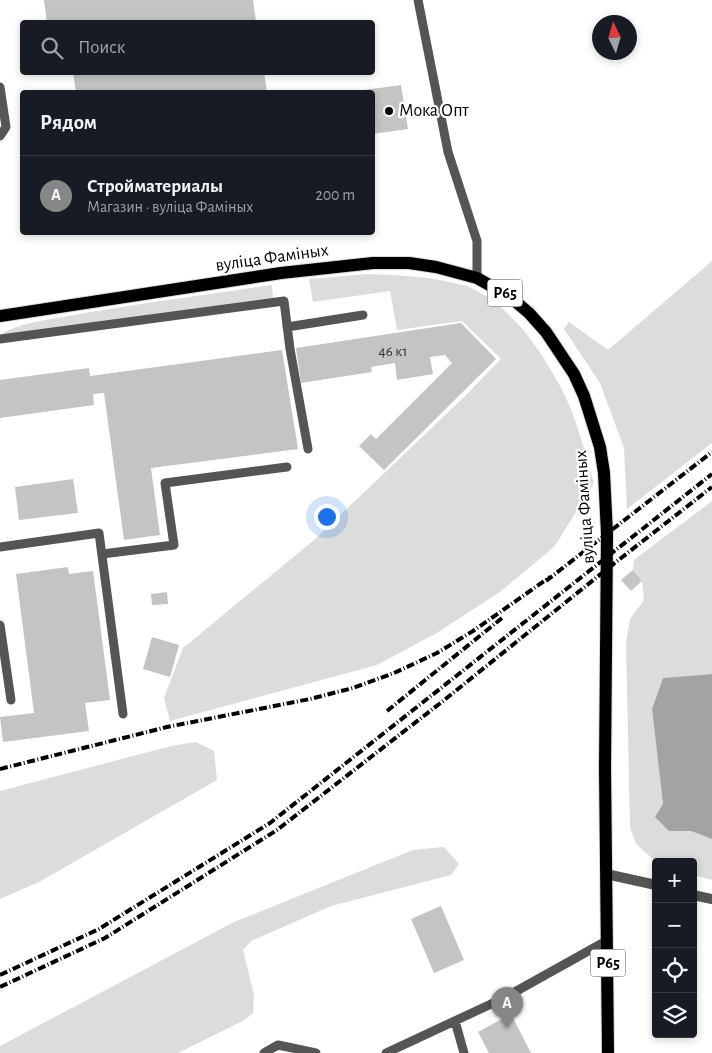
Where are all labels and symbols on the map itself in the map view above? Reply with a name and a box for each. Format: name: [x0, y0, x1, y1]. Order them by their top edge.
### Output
north arrow: [592, 15, 637, 60]
place label: Мока Опт: [399, 102, 469, 120]
marker: Мока Опт: [383, 105, 395, 117]
street label: вуліца Фаміных: [214, 241, 330, 275]
road number: Р65: [488, 280, 522, 306]
house number: 46 к1: [379, 344, 407, 359]
street label: вуліца Фаміных: [572, 449, 598, 565]
your location: [314, 504, 340, 530]
road number: Р65: [590, 950, 626, 976]
pin: A: [491, 987, 523, 1028]

